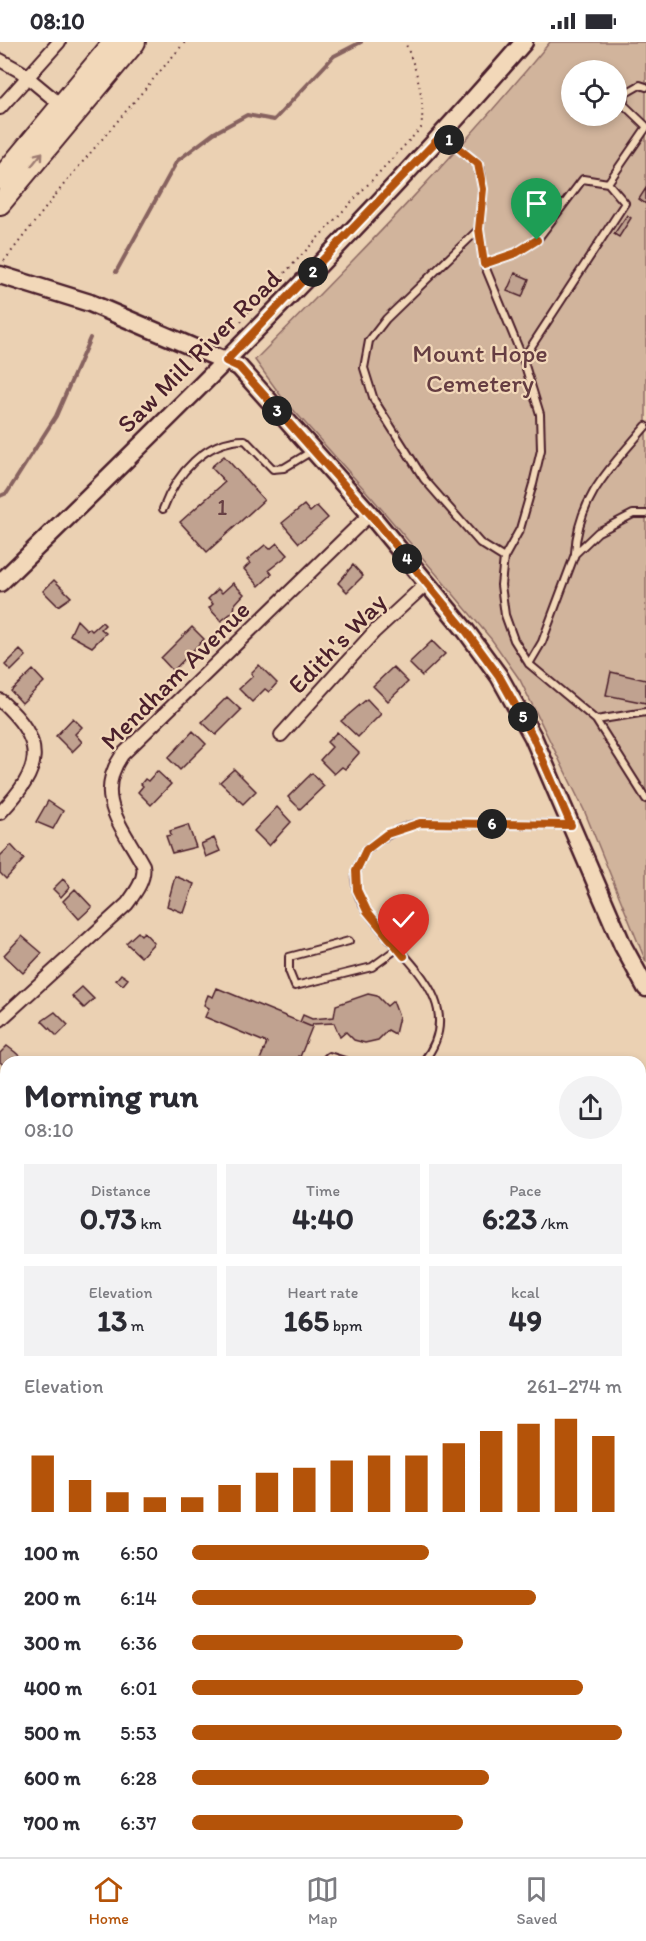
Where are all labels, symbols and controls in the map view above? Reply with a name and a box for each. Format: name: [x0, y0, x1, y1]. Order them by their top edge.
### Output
text: 08:10: [30, 8, 85, 35]
map controls: [561, 60, 627, 126]
button: locate: [561, 60, 627, 126]
pin: 1: [434, 125, 464, 155]
text: 1: [445, 130, 453, 149]
one-way arrow: [30, 152, 44, 167]
pin: [511, 178, 562, 240]
icon: arrive: [520, 187, 553, 220]
pin: 2: [298, 257, 328, 287]
street label: Saw Mill River Road: [110, 262, 288, 440]
text: 2: [309, 262, 317, 281]
park label: Mount Hope Cemetery: [412, 337, 548, 399]
pin: 3: [262, 396, 292, 426]
text: 3: [273, 401, 281, 420]
house number: 1: [217, 494, 227, 521]
pin: 4: [392, 544, 422, 574]
text: 4: [402, 549, 412, 568]
street label: Edith's Way: [281, 586, 393, 700]
street label: Mendham Avenue: [94, 594, 256, 756]
pin: 5: [508, 702, 538, 732]
text: 5: [519, 707, 527, 726]
pin: 6: [477, 809, 507, 839]
text: 6: [488, 814, 496, 833]
pin: [378, 894, 429, 956]
icon: check: [387, 903, 420, 936]
text: Morning run: [24, 1076, 199, 1115]
button: share: [559, 1076, 622, 1139]
text: 08:10: [24, 1118, 74, 1142]
text: Distance: [91, 1181, 151, 1200]
text: Time: [306, 1181, 340, 1200]
text: Pace: [509, 1181, 541, 1200]
text: 0.73: [80, 1200, 137, 1237]
text: 4:40: [292, 1200, 354, 1237]
text: 6:23: [482, 1200, 537, 1237]
text: km: [137, 1214, 162, 1233]
text: /km: [537, 1214, 569, 1233]
text: Elevation: [89, 1283, 152, 1302]
text: Heart rate: [288, 1283, 358, 1302]
text: kcal: [511, 1283, 540, 1302]
text: 13: [97, 1302, 127, 1339]
text: 165: [284, 1302, 329, 1339]
text: 49: [508, 1302, 542, 1339]
text: m: [127, 1316, 144, 1335]
text: bpm: [329, 1316, 362, 1335]
text: Elevation: [24, 1374, 103, 1398]
text: 261–274 m: [527, 1374, 622, 1398]
text: 100 m: [24, 1541, 79, 1565]
text: 6:50: [120, 1541, 158, 1565]
text: 200 m: [24, 1586, 80, 1610]
text: 6:14: [120, 1586, 157, 1610]
text: 300 m: [24, 1631, 81, 1655]
text: 6:36: [120, 1631, 157, 1655]
text: 400 m: [24, 1676, 82, 1700]
text: 6:01: [120, 1676, 157, 1700]
text: 500 m: [24, 1721, 80, 1745]
text: 5:53: [120, 1721, 157, 1745]
text: 600 m: [24, 1766, 81, 1790]
text: 6:28: [120, 1766, 157, 1790]
text: 700 m: [24, 1811, 80, 1835]
text: 6:37: [120, 1811, 156, 1835]
tab: Home: [89, 1873, 129, 1928]
tab: Map: [306, 1873, 339, 1928]
tab: Saved: [517, 1873, 557, 1928]

